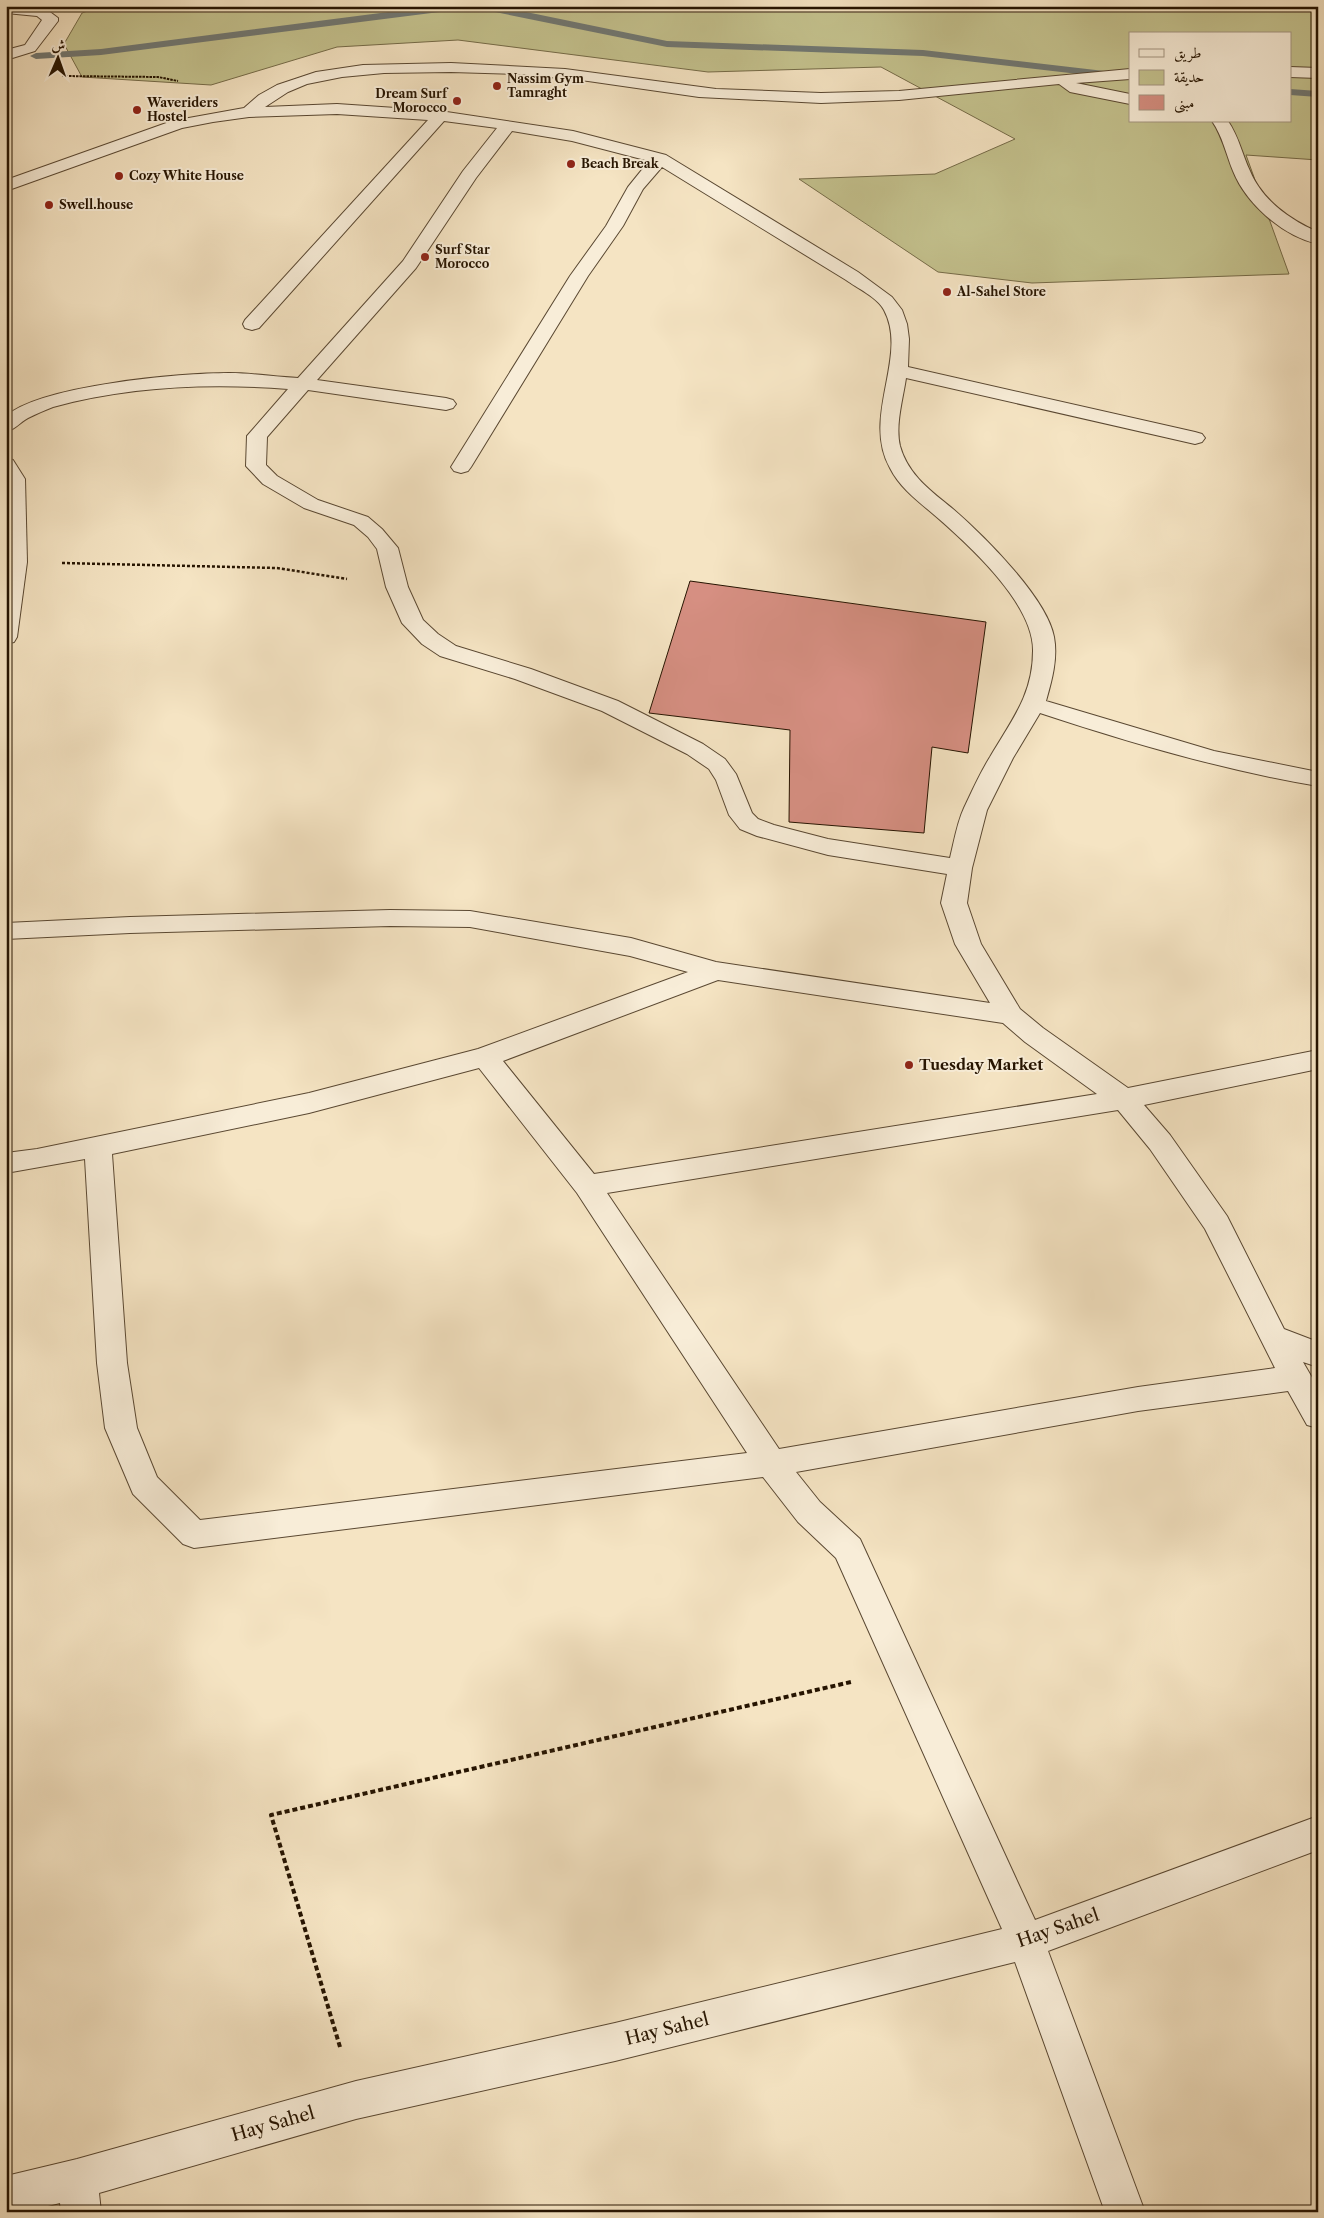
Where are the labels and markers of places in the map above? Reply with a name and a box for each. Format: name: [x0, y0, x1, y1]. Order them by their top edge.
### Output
place label: Nassim Gym Tamraght: [507, 71, 584, 100]
marker: Nassim Gym Tamraght: [491, 80, 503, 92]
place label: Dream Surf Morocco: [375, 86, 449, 115]
place label: Waveriders Hostel: [146, 95, 218, 124]
marker: Dream Surf Morocco: [451, 95, 463, 107]
marker: Waveriders Hostel: [131, 104, 143, 116]
place label: Beach Break: [581, 156, 660, 171]
marker: Beach Break: [565, 158, 577, 170]
place label: Cozy White House: [129, 168, 244, 183]
marker: Cozy White House: [113, 170, 125, 182]
place label: Swell.house: [59, 197, 133, 212]
marker: Swell.house: [43, 199, 55, 211]
place label: Surf Star Morocco: [435, 242, 490, 271]
marker: Surf Star Morocco: [419, 251, 431, 263]
place label: Al-Sahel Store: [956, 284, 1046, 299]
marker: Al-Sahel Store: [941, 286, 953, 298]
place label: Tuesday Market: [919, 1055, 1043, 1074]
marker: Tuesday Market: [903, 1059, 915, 1071]

